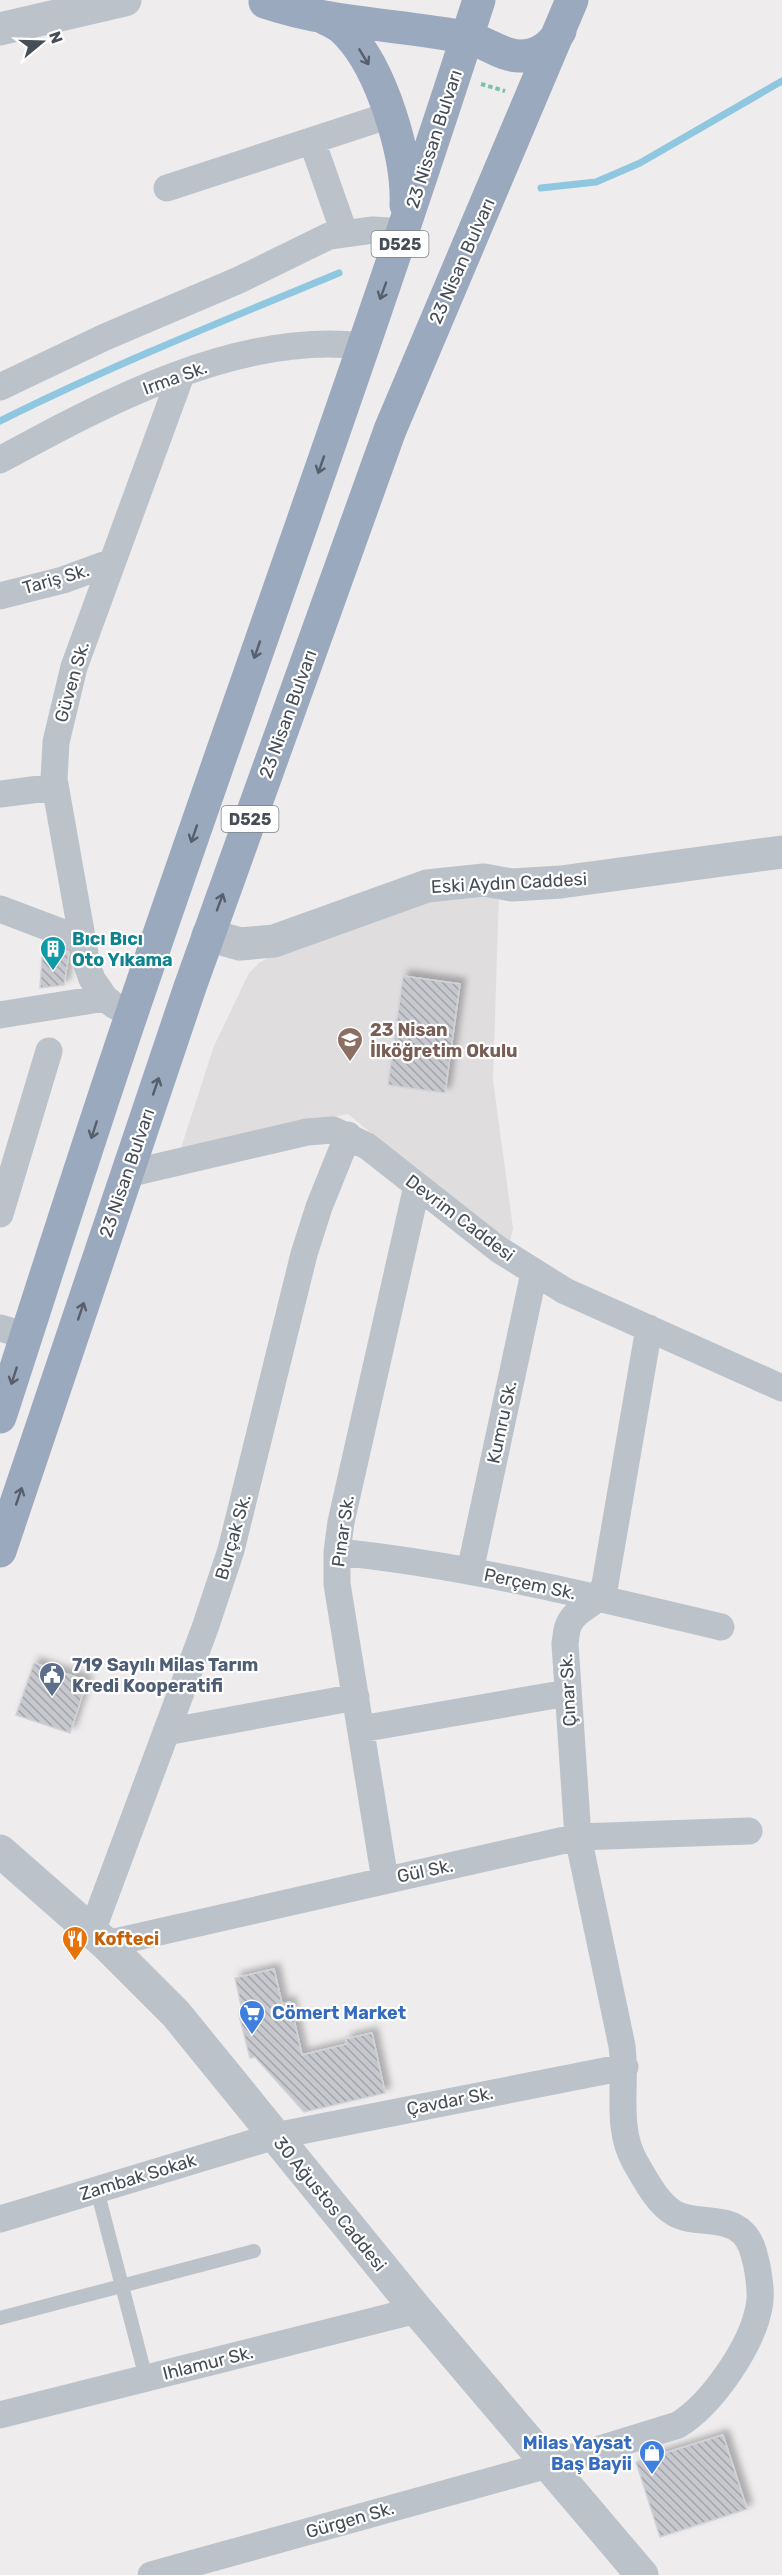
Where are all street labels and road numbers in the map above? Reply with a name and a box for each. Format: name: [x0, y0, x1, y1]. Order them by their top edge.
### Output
street label: 23 Nissan Bulvarı: [401, 67, 467, 211]
street label: 23 Nisan Bulvarı: [424, 195, 500, 327]
road number: D525: [372, 231, 428, 257]
street label: Irma Sk.: [140, 356, 210, 400]
street label: Tariş Sk.: [20, 559, 92, 599]
street label: Güven Sk.: [50, 639, 94, 725]
street label: 23 Nisan Bulvarı: [255, 647, 321, 781]
road number: D525: [222, 806, 278, 832]
street label: Eski Aydın Caddesi: [430, 868, 588, 898]
street label: 23 Nisan Bulvarı: [95, 1106, 159, 1240]
street label: Devrim Caddesi: [401, 1170, 519, 1266]
street label: Kumru Sk.: [482, 1378, 522, 1466]
street label: Burçak Sk.: [210, 1492, 256, 1582]
street label: Pınar Sk.: [327, 1494, 359, 1568]
street label: Perçem Sk.: [482, 1564, 578, 1604]
street label: Çınar Sk.: [555, 1653, 581, 1727]
street label: Gül Sk.: [395, 1854, 455, 1888]
street label: Çavdar Sk.: [405, 2082, 495, 2120]
street label: 30 Ağustos Caddesi: [269, 2132, 391, 2276]
street label: Zambak Sokak: [77, 2149, 200, 2205]
street label: Ihlamur Sk.: [160, 2341, 256, 2385]
street label: Gürgen Sk.: [303, 2497, 397, 2543]

